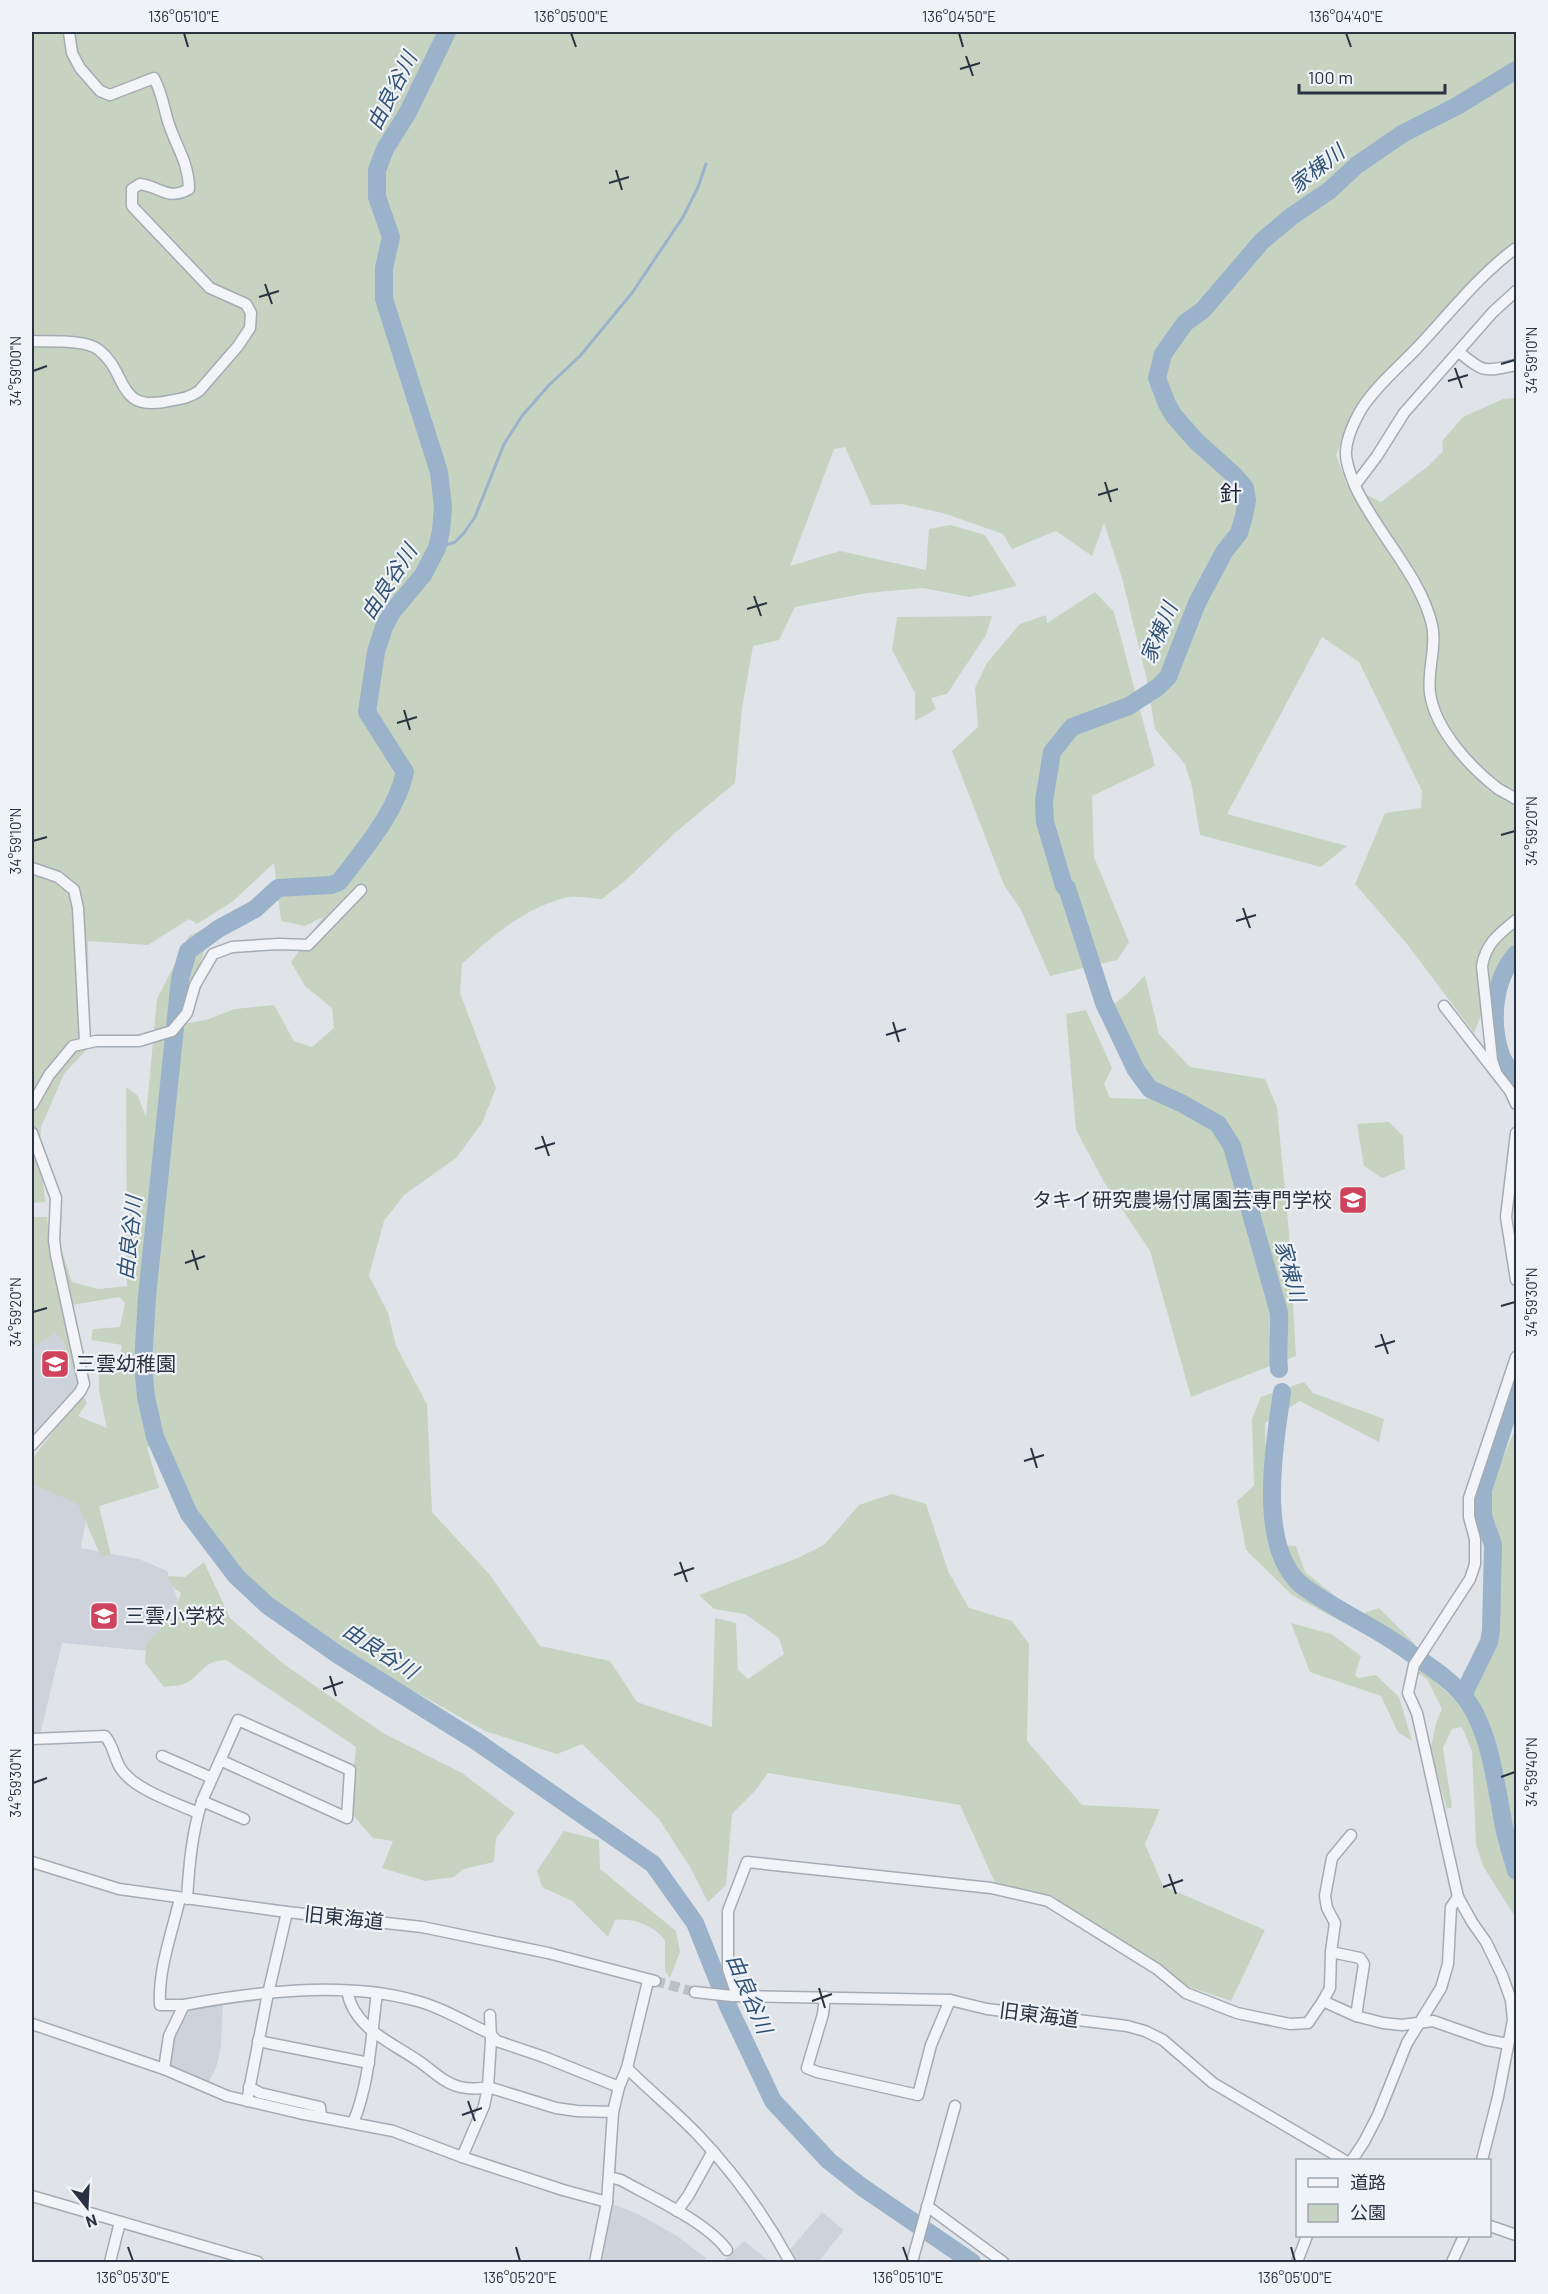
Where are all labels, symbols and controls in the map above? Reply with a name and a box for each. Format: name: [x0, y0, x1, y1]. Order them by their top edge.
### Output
text: 136°05'10"E: [148, 7, 220, 25]
text: 136°05'00"E: [534, 7, 608, 25]
text: 136°04'50"E: [922, 7, 996, 25]
text: 136°04'40"E: [1309, 7, 1383, 25]
water label: 由良谷川: [360, 45, 422, 133]
scale bar: [1299, 57, 1444, 95]
text: 100 m: [1308, 66, 1353, 88]
water label: 家棟川: [1284, 137, 1350, 197]
text: 34°59'10"N: [1522, 326, 1540, 394]
text: 34°59'00"N: [6, 336, 24, 406]
district label: 針: [1220, 479, 1242, 505]
water label: 由良谷川: [354, 537, 422, 623]
water label: 家棟川: [1134, 597, 1182, 666]
text: 34°59'20"N: [1522, 796, 1540, 866]
text: 34°59'10"N: [6, 807, 24, 875]
school or university icon: タキイ研究農場付属園芸専門学校: [1337, 1184, 1369, 1216]
place label: タキイ研究農場付属園芸専門学校: [1032, 1187, 1332, 1211]
water label: 由良谷川: [112, 1193, 146, 1281]
water label: 家棟川: [1271, 1237, 1312, 1306]
text: 34°59'30"N: [1522, 1267, 1540, 1337]
text: 34°59'20"N: [6, 1277, 24, 1347]
school or university icon: 三雲幼稚園: [39, 1348, 71, 1380]
place label: 三雲幼稚園: [76, 1351, 176, 1375]
school or university icon: 三雲小学校: [88, 1600, 120, 1632]
place label: 三雲小学校: [125, 1603, 225, 1627]
water label: 由良谷川: [339, 1616, 425, 1684]
text: 34°59'40"N: [1522, 1737, 1540, 1807]
text: 34°59'30"N: [6, 1748, 24, 1818]
street label: 旧東海道: [303, 1901, 385, 1933]
water label: 由良谷川: [722, 1950, 779, 2039]
street label: 旧東海道: [998, 1997, 1080, 2031]
legend: [1296, 2159, 1491, 2237]
text: 道路: [1350, 2171, 1386, 2193]
north arrow: [57, 2177, 117, 2237]
text: 公園: [1350, 2201, 1386, 2223]
text: N: [84, 2211, 100, 2232]
text: 136°05'30"E: [96, 2268, 170, 2286]
text: 136°05'20"E: [483, 2268, 557, 2286]
text: 136°05'10"E: [872, 2268, 944, 2286]
text: 136°05'00"E: [1258, 2268, 1332, 2286]

